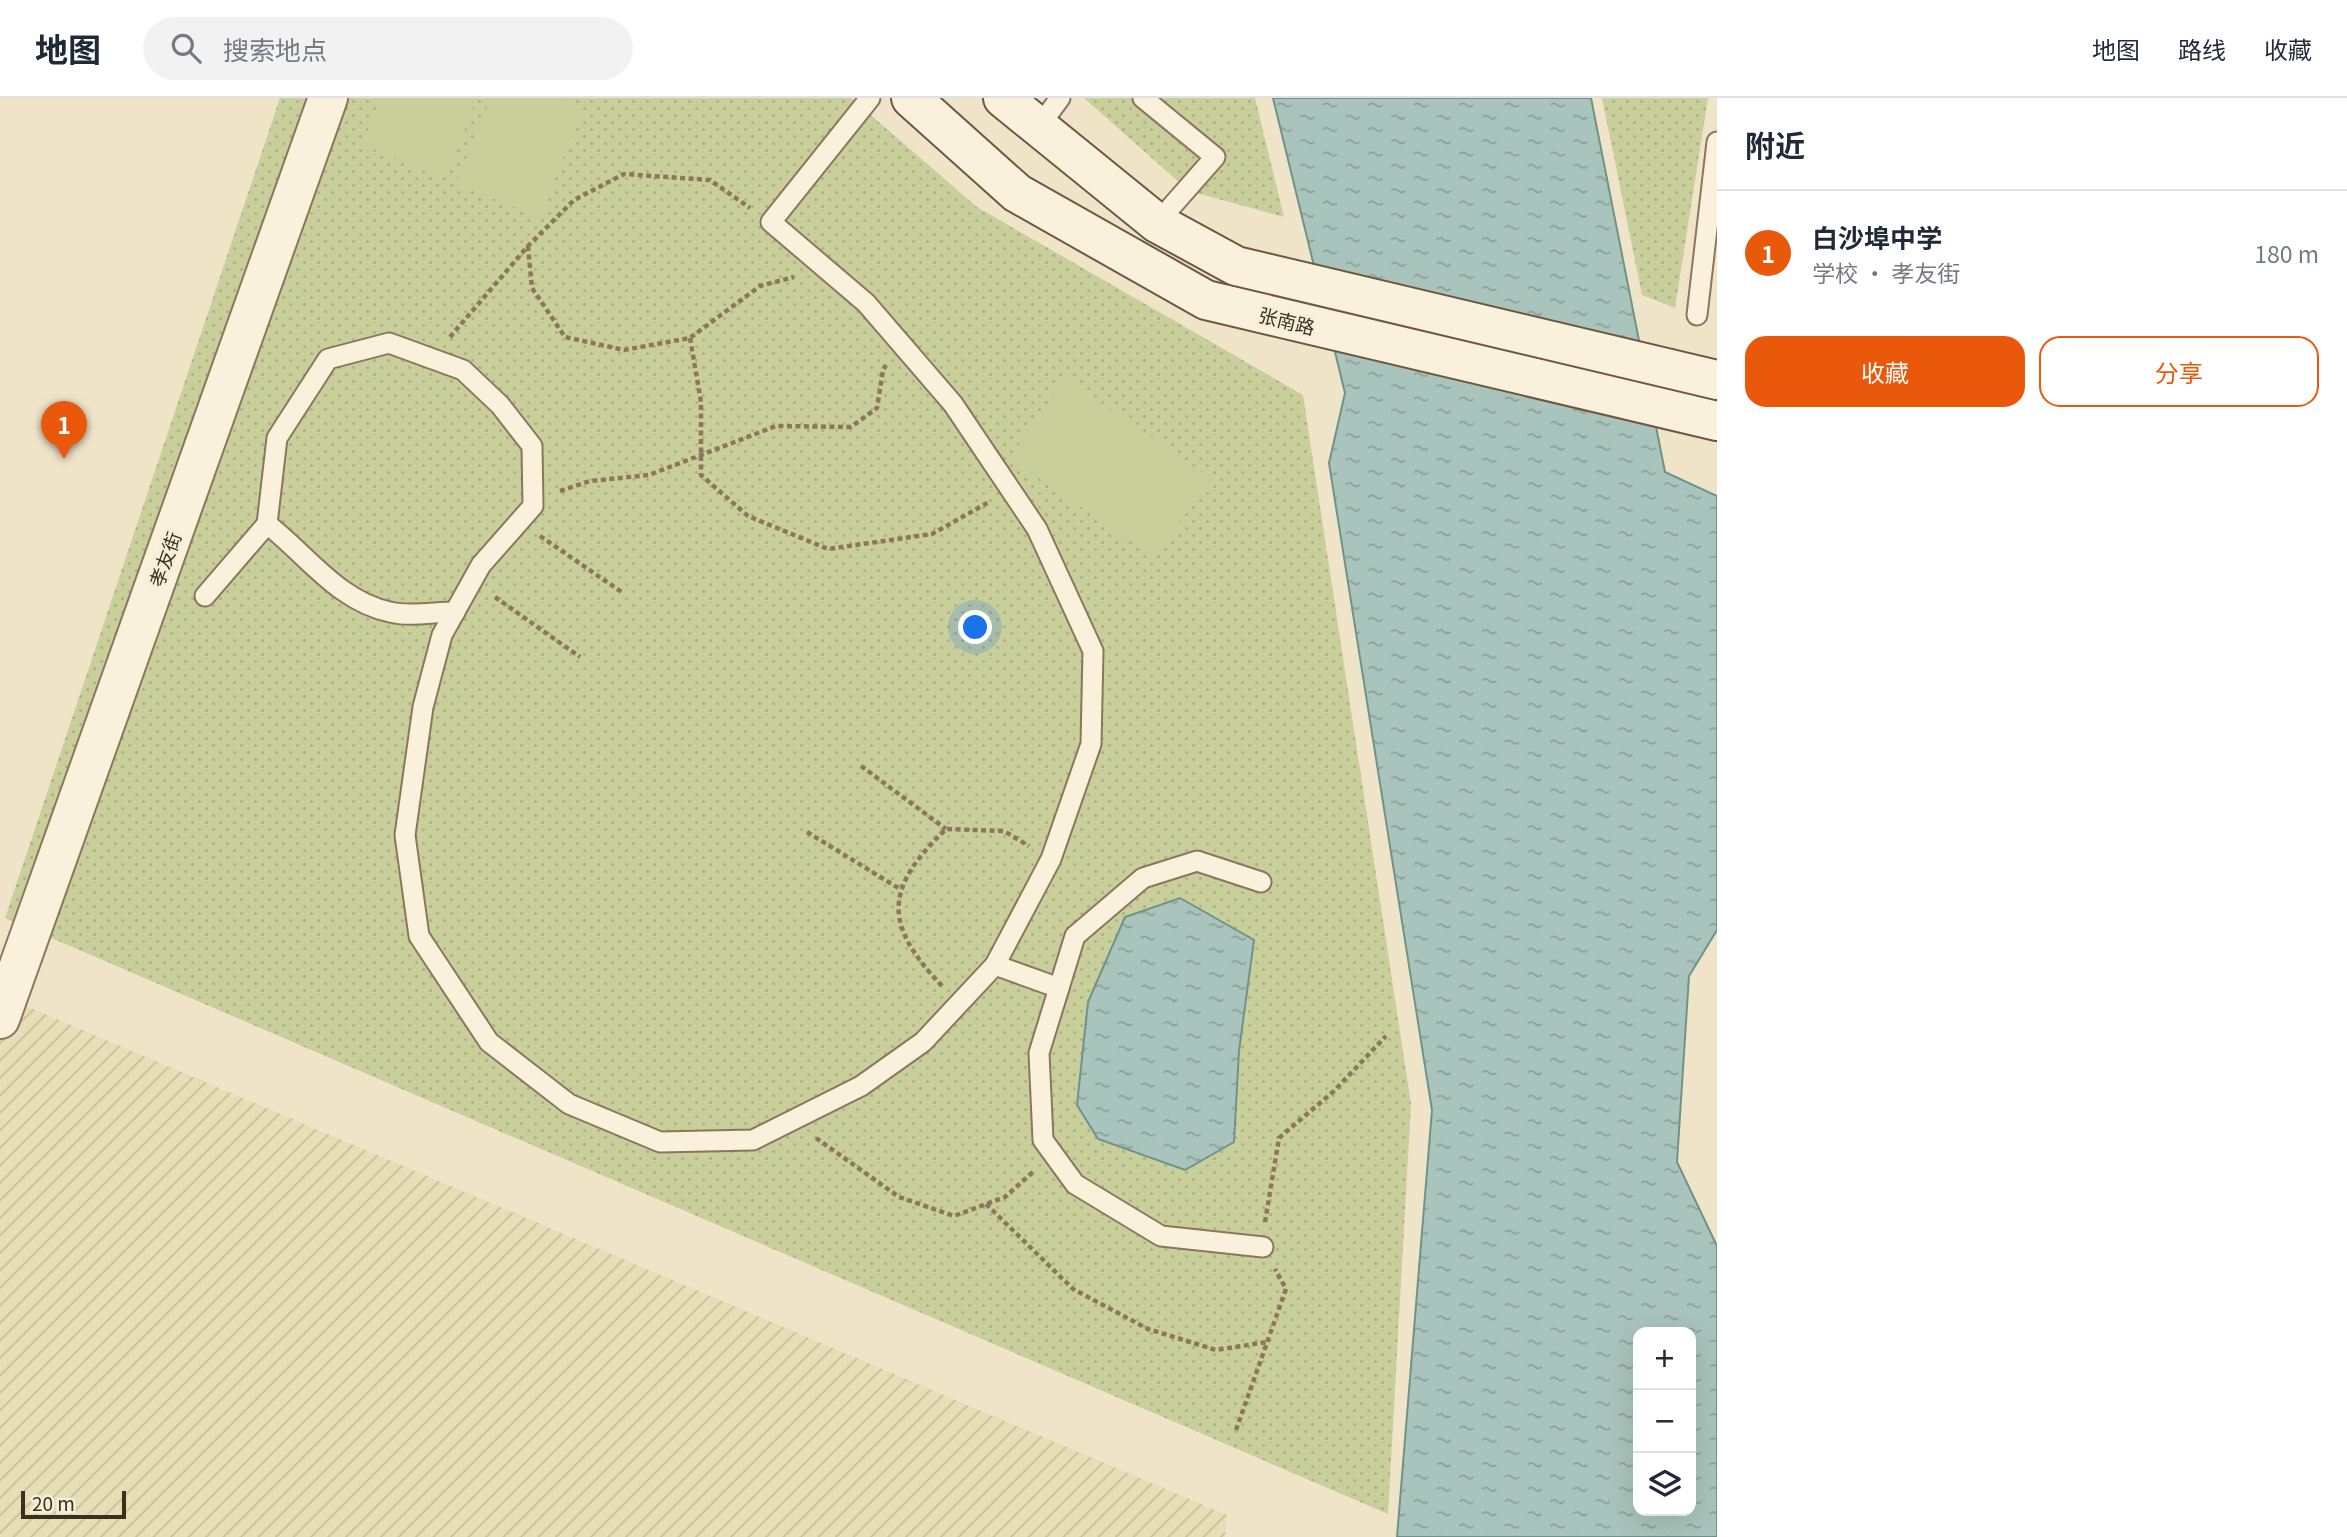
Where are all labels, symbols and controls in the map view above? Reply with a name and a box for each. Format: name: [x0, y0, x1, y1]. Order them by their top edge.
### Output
search box: [143, 17, 633, 80]
text: 地图: [35, 24, 101, 72]
icon: search: [167, 29, 205, 67]
text: 搜索地点: [223, 30, 327, 67]
text: 地图: [2092, 31, 2140, 66]
text: 路线: [2178, 31, 2226, 66]
text: 收藏: [2264, 31, 2312, 66]
text: 附近: [1745, 122, 1805, 166]
text: 白沙埠中学: [1812, 218, 1942, 255]
text: 1: [1761, 236, 1775, 270]
text: 180 m: [2254, 236, 2319, 270]
text: 学校 · 孝友街: [1812, 255, 1960, 289]
street label: 张南路: [1256, 300, 1318, 340]
button: 收藏: [1745, 336, 2025, 407]
button: 分享: [2039, 336, 2319, 407]
pin: 1: [41, 401, 87, 459]
street label: 孝友街: [142, 528, 186, 590]
your location: [958, 610, 992, 644]
map controls: [1633, 1327, 1696, 1516]
button: +: [1633, 1327, 1696, 1390]
button: −: [1633, 1390, 1696, 1453]
button: layers: [1633, 1453, 1696, 1516]
scale bar: [21, 1488, 126, 1520]
text: 20 m: [32, 1489, 75, 1516]

